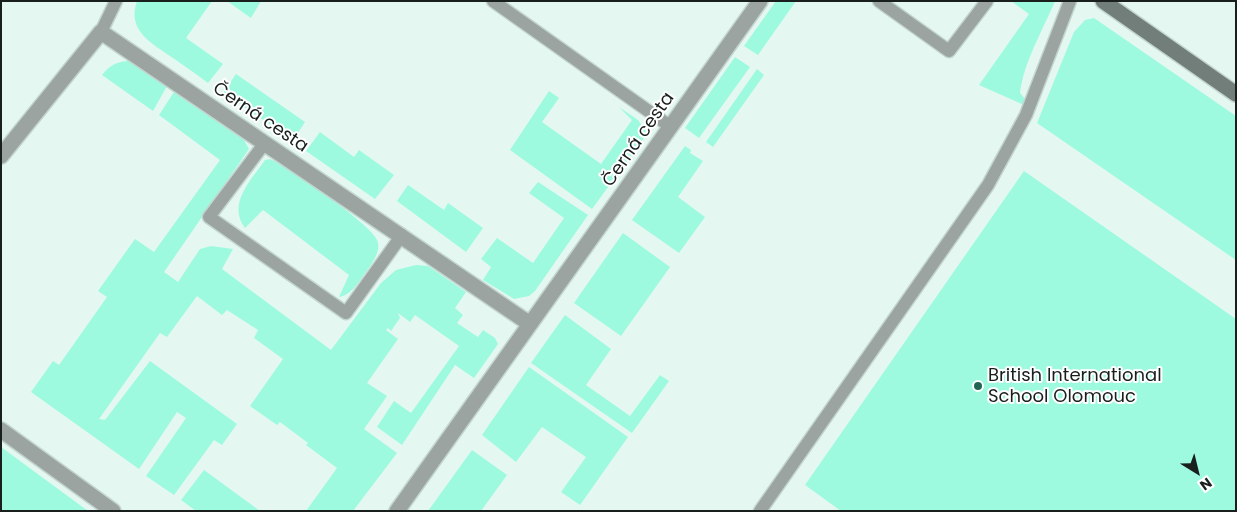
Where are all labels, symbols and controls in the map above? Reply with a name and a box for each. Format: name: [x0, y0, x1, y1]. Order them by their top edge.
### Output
street label: Černá cesta: [208, 78, 312, 158]
street label: Černá cesta: [598, 89, 680, 191]
place label: British International School Olomouc: [988, 365, 1162, 408]
marker: British International School Olomouc: [972, 380, 984, 392]
north arrow: [1172, 447, 1222, 497]
text: N: [1196, 473, 1216, 495]

